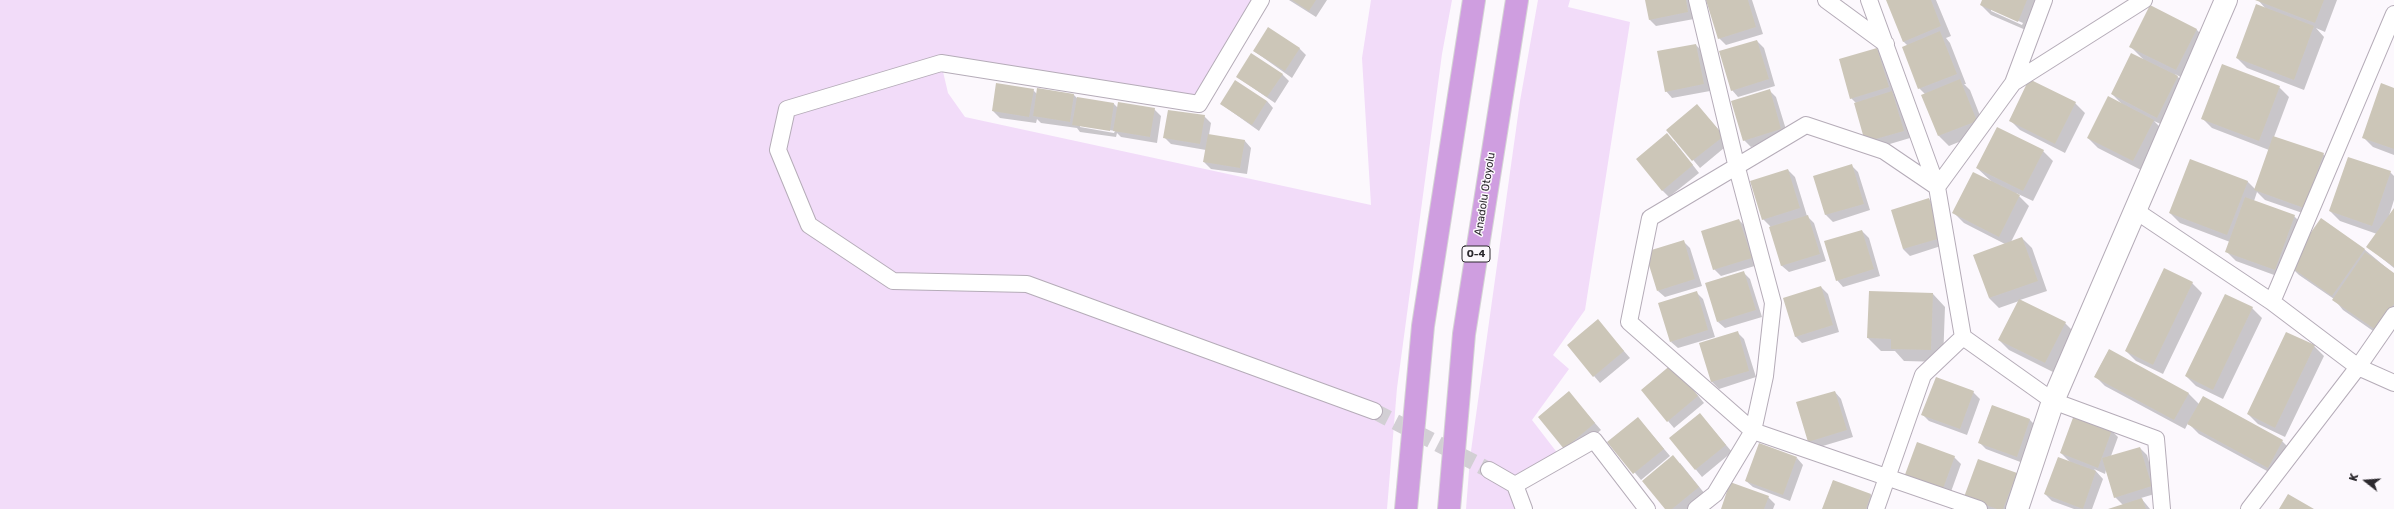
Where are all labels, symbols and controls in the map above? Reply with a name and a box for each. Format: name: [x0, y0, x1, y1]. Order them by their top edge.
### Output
street label: Anadolu Otoyolu: [1472, 151, 1498, 237]
road number: O-4: [1462, 246, 1490, 262]
north arrow: [2346, 461, 2386, 501]
text: K: [2347, 472, 2361, 483]

